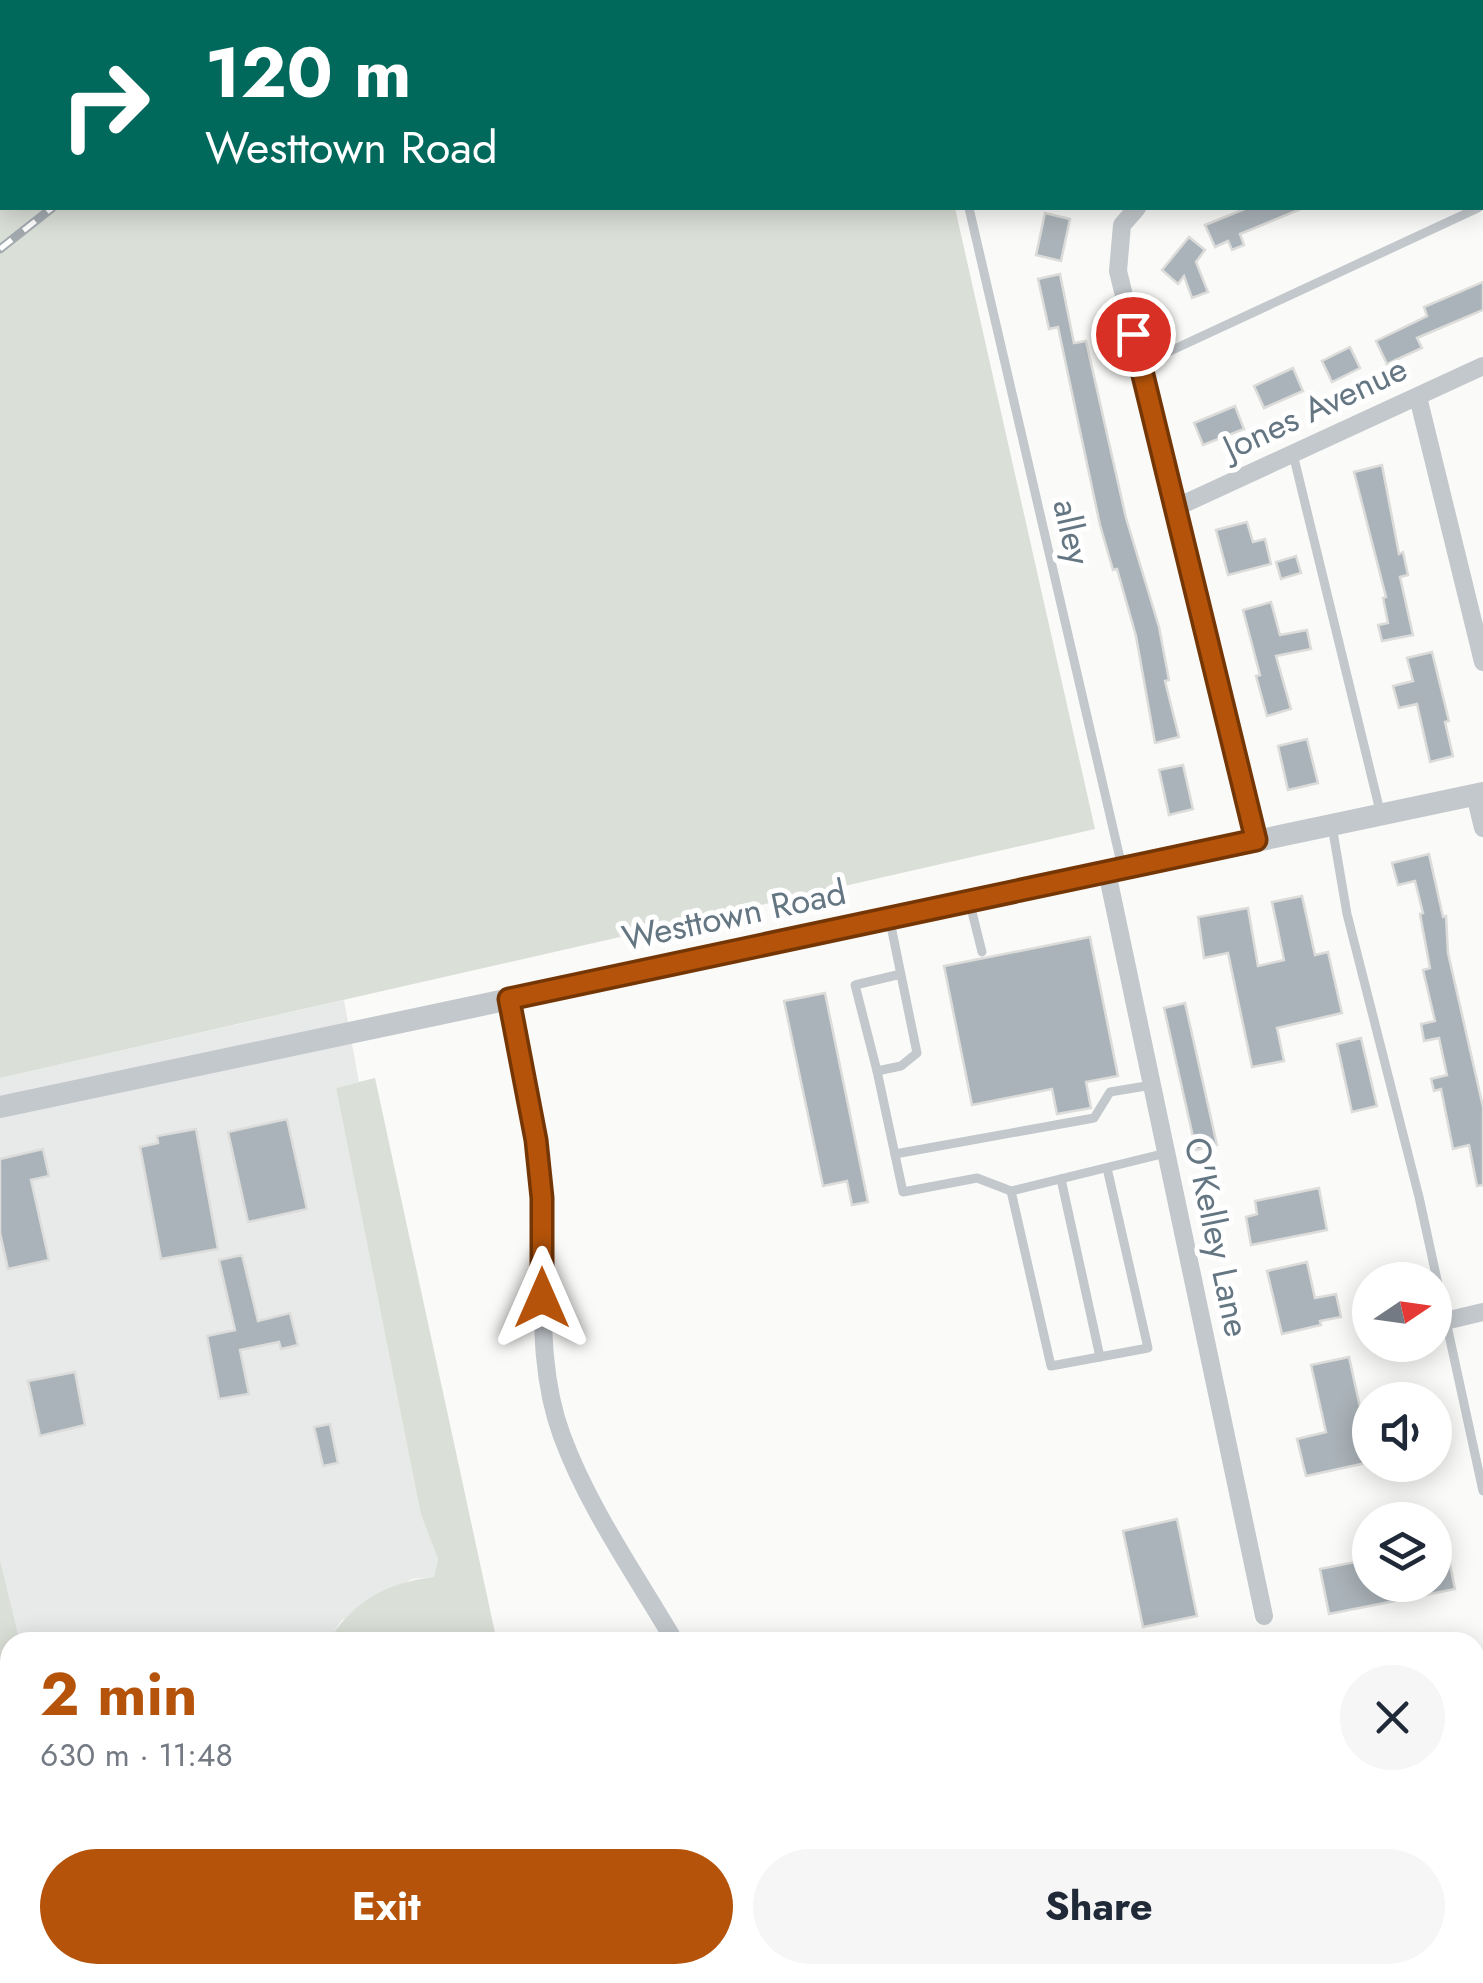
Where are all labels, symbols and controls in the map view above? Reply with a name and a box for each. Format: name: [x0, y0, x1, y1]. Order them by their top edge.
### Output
text: 120 m: [205, 22, 411, 123]
icon: right: [40, 40, 170, 170]
text: Westtown Road: [205, 115, 498, 180]
pin: [1091, 292, 1176, 377]
icon: arrive: [1106, 307, 1161, 362]
street label: Jones Avenue: [1211, 344, 1415, 474]
street label: alley: [1040, 494, 1104, 570]
street label: Westtown Road: [618, 867, 850, 963]
street label: O'Kelley Lane: [1171, 1133, 1263, 1341]
position arrow: [490, 1246, 594, 1350]
north arrow: [1352, 1262, 1452, 1362]
map controls: [1352, 1262, 1452, 1602]
button: sound: [1352, 1382, 1452, 1482]
button: layers: [1352, 1502, 1452, 1602]
text: 2 min: [40, 1651, 198, 1738]
button: close: [1340, 1665, 1445, 1770]
text: 630 m · 11:48: [40, 1732, 233, 1778]
button: Exit: [40, 1849, 733, 1964]
button: Share: [753, 1849, 1445, 1964]

